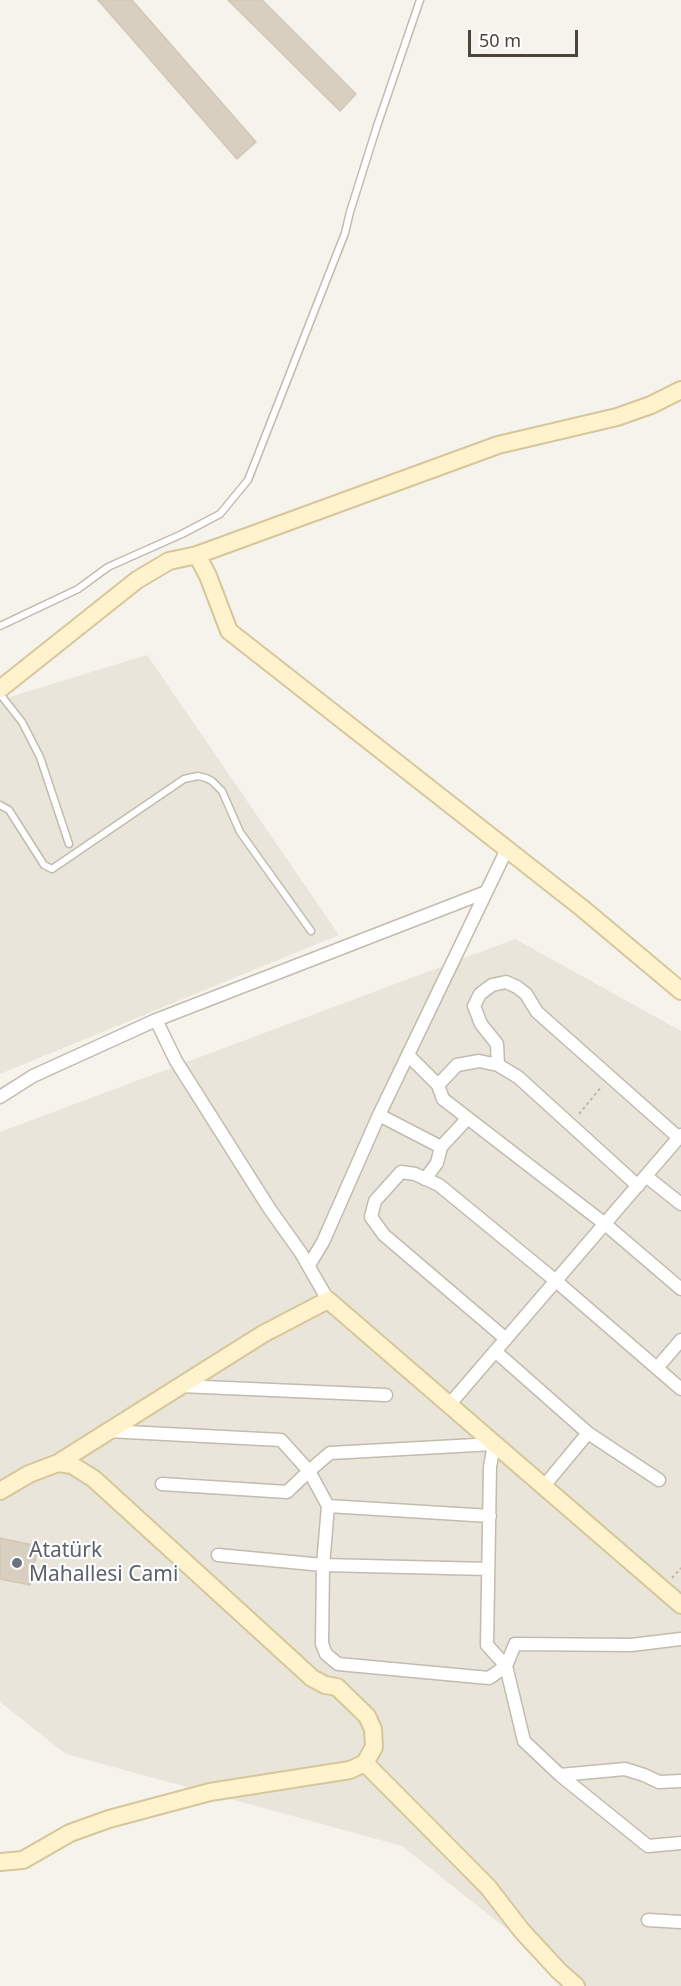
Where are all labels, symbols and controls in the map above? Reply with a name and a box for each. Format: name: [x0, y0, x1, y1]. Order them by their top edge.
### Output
scale bar: [471, 18, 580, 56]
text: 50 m: [479, 28, 521, 52]
place label: Atatürk Mahallesi Cami: [29, 1538, 178, 1588]
marker: Atatürk Mahallesi Cami: [10, 1556, 24, 1570]

